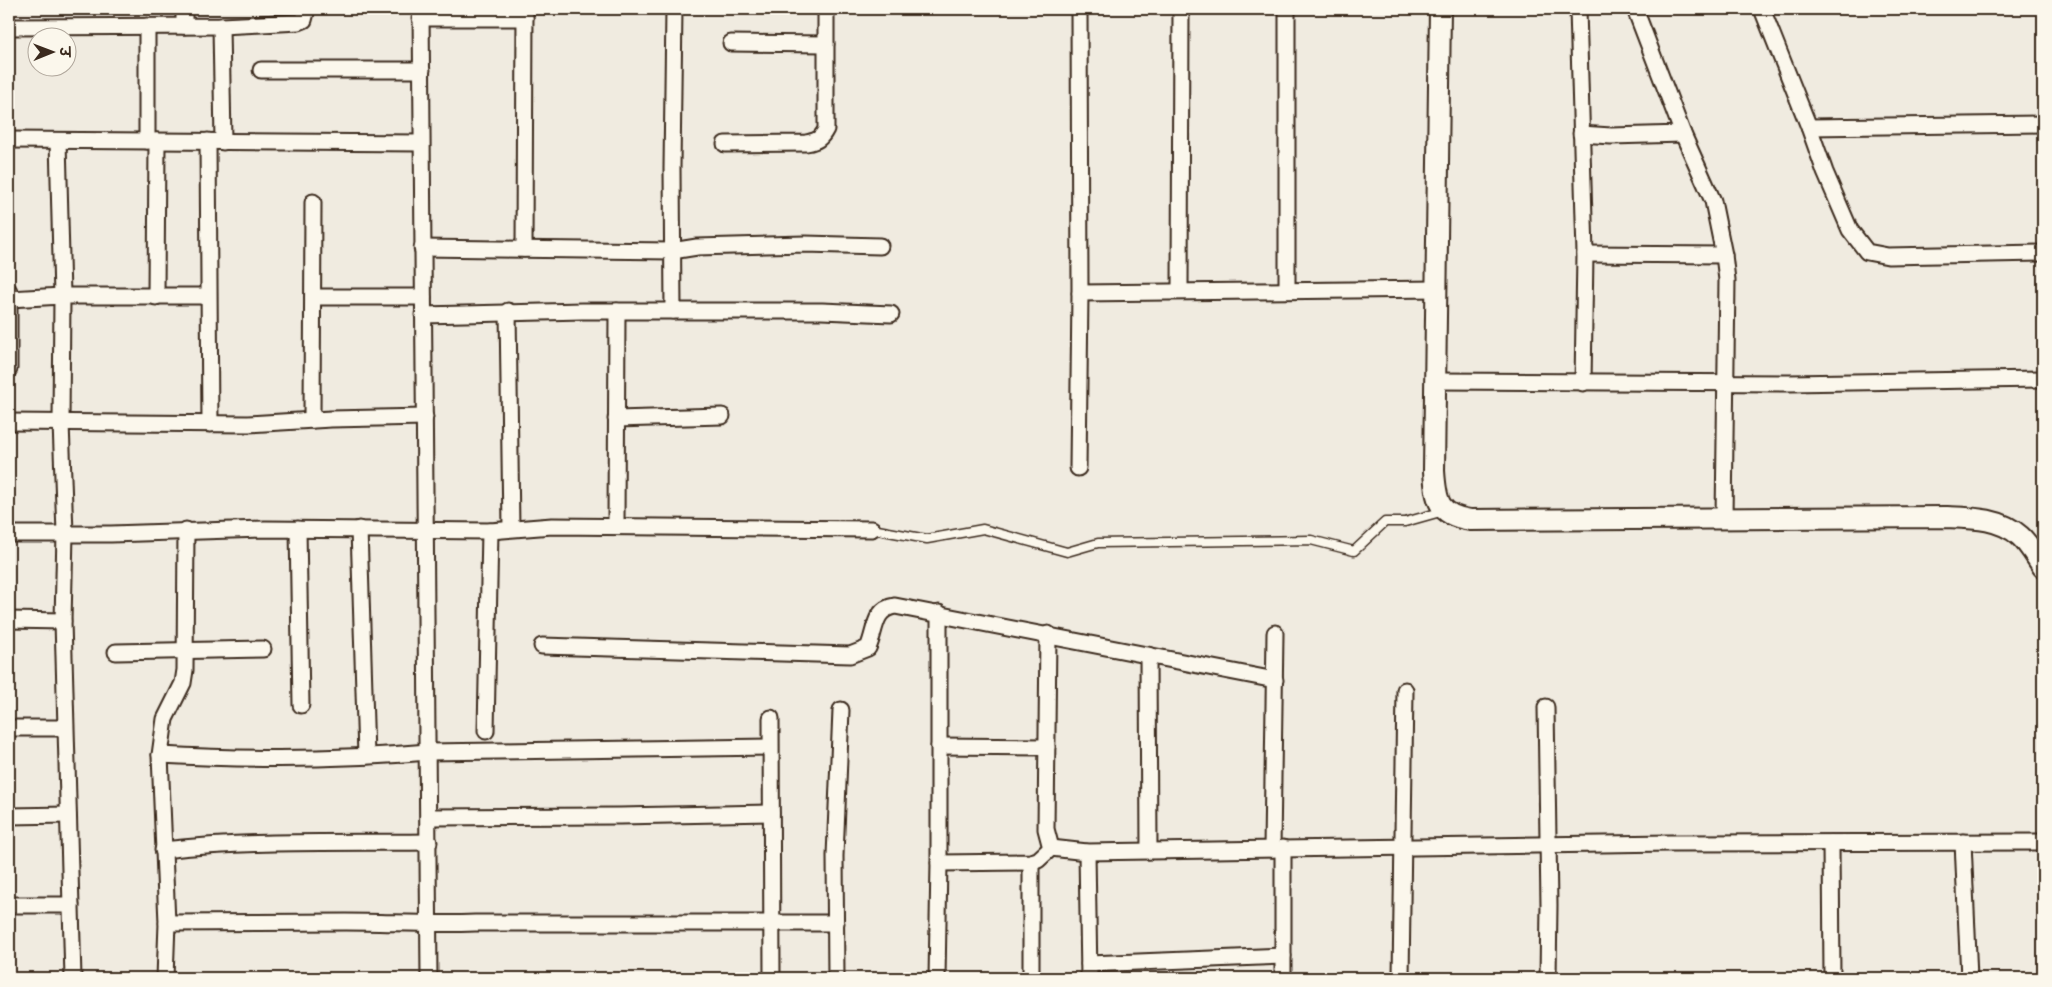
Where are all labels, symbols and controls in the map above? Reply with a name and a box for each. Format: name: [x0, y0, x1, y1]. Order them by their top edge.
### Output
north arrow: [28, 28, 78, 78]
text: उ: [56, 45, 74, 58]

